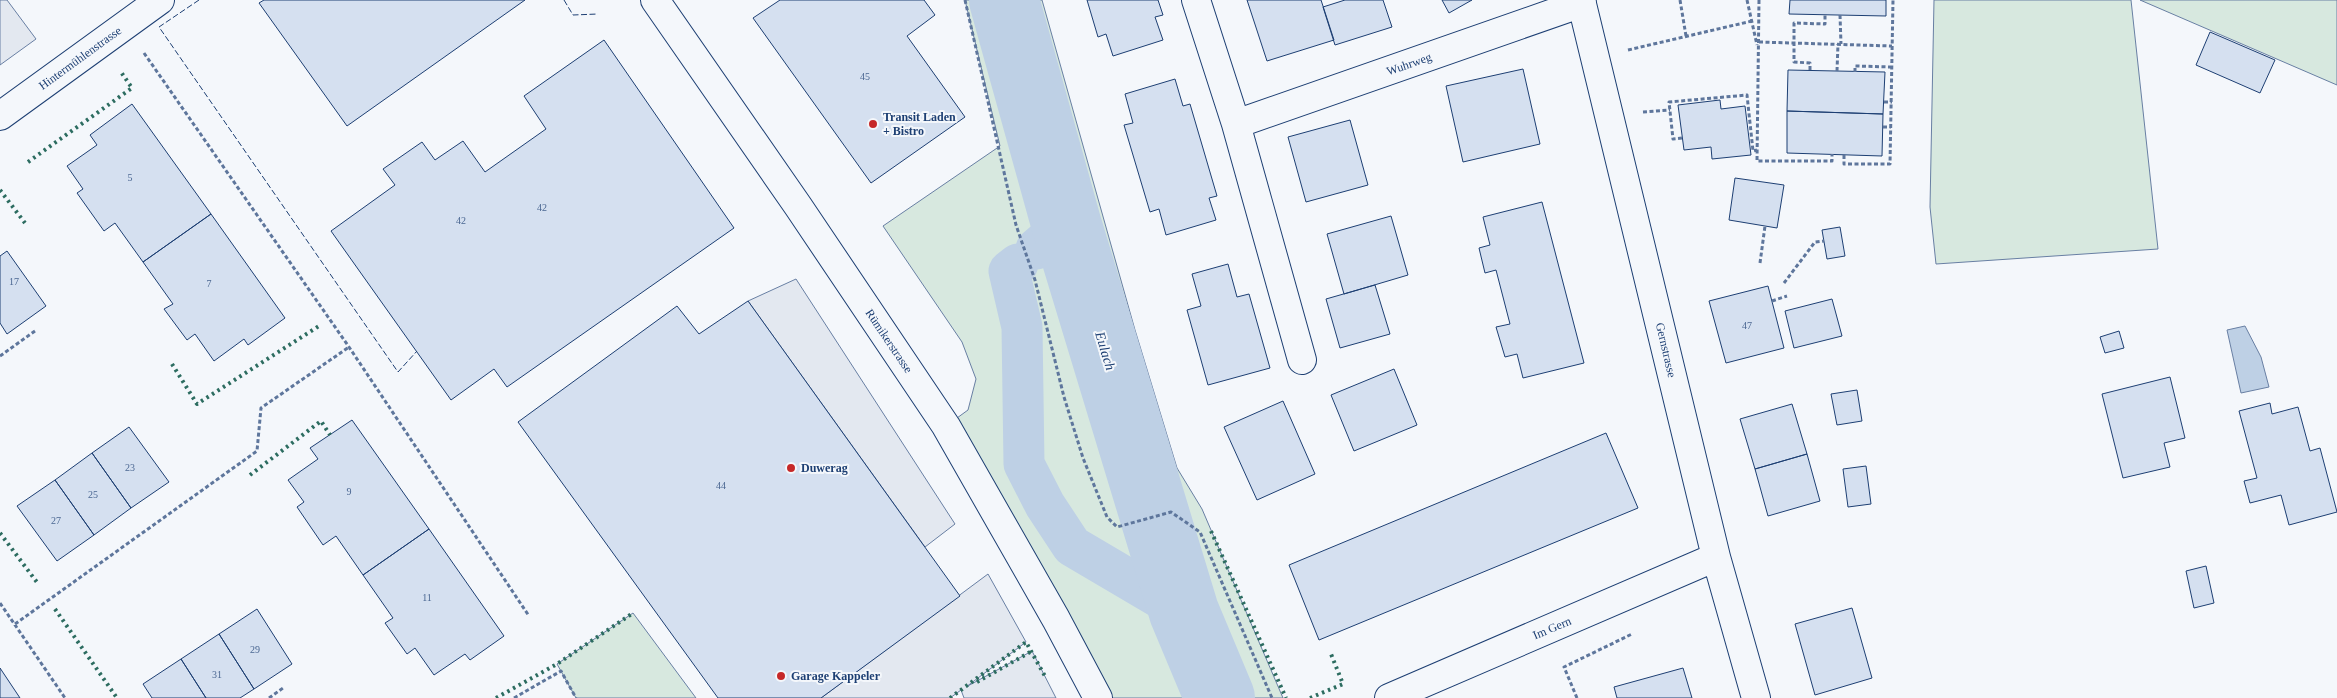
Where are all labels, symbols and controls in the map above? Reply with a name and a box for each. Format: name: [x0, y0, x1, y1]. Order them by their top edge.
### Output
street label: Hintermühlenstrasse: [36, 23, 124, 93]
street label: Wuhrweg: [1385, 50, 1433, 78]
house number: 45: [860, 71, 870, 82]
place label: Transit Laden + Bistro: [883, 110, 956, 138]
marker: Transit Laden + Bistro: [867, 118, 879, 130]
house number: 5: [128, 172, 133, 183]
house number: 42: [537, 202, 547, 213]
house number: 42: [456, 215, 466, 226]
house number: 17: [9, 276, 19, 287]
house number: 7: [207, 278, 212, 289]
street label: Rümikerstrasse: [863, 306, 915, 376]
house number: 47: [1742, 320, 1752, 331]
street label: Gernstrasse: [1653, 321, 1679, 379]
water label: Eulach: [1092, 329, 1118, 372]
place label: Duwerag: [801, 461, 848, 475]
house number: 23: [125, 462, 135, 473]
marker: Duwerag: [785, 462, 797, 474]
house number: 44: [716, 480, 726, 491]
house number: 9: [347, 486, 352, 497]
house number: 25: [88, 489, 98, 500]
house number: 27: [51, 515, 61, 526]
house number: 11: [422, 592, 432, 603]
street label: Im Gern: [1531, 614, 1573, 642]
house number: 29: [250, 644, 260, 655]
house number: 31: [212, 669, 222, 680]
place label: Garage Kappeler: [791, 669, 881, 683]
marker: Garage Kappeler: [775, 670, 787, 682]

